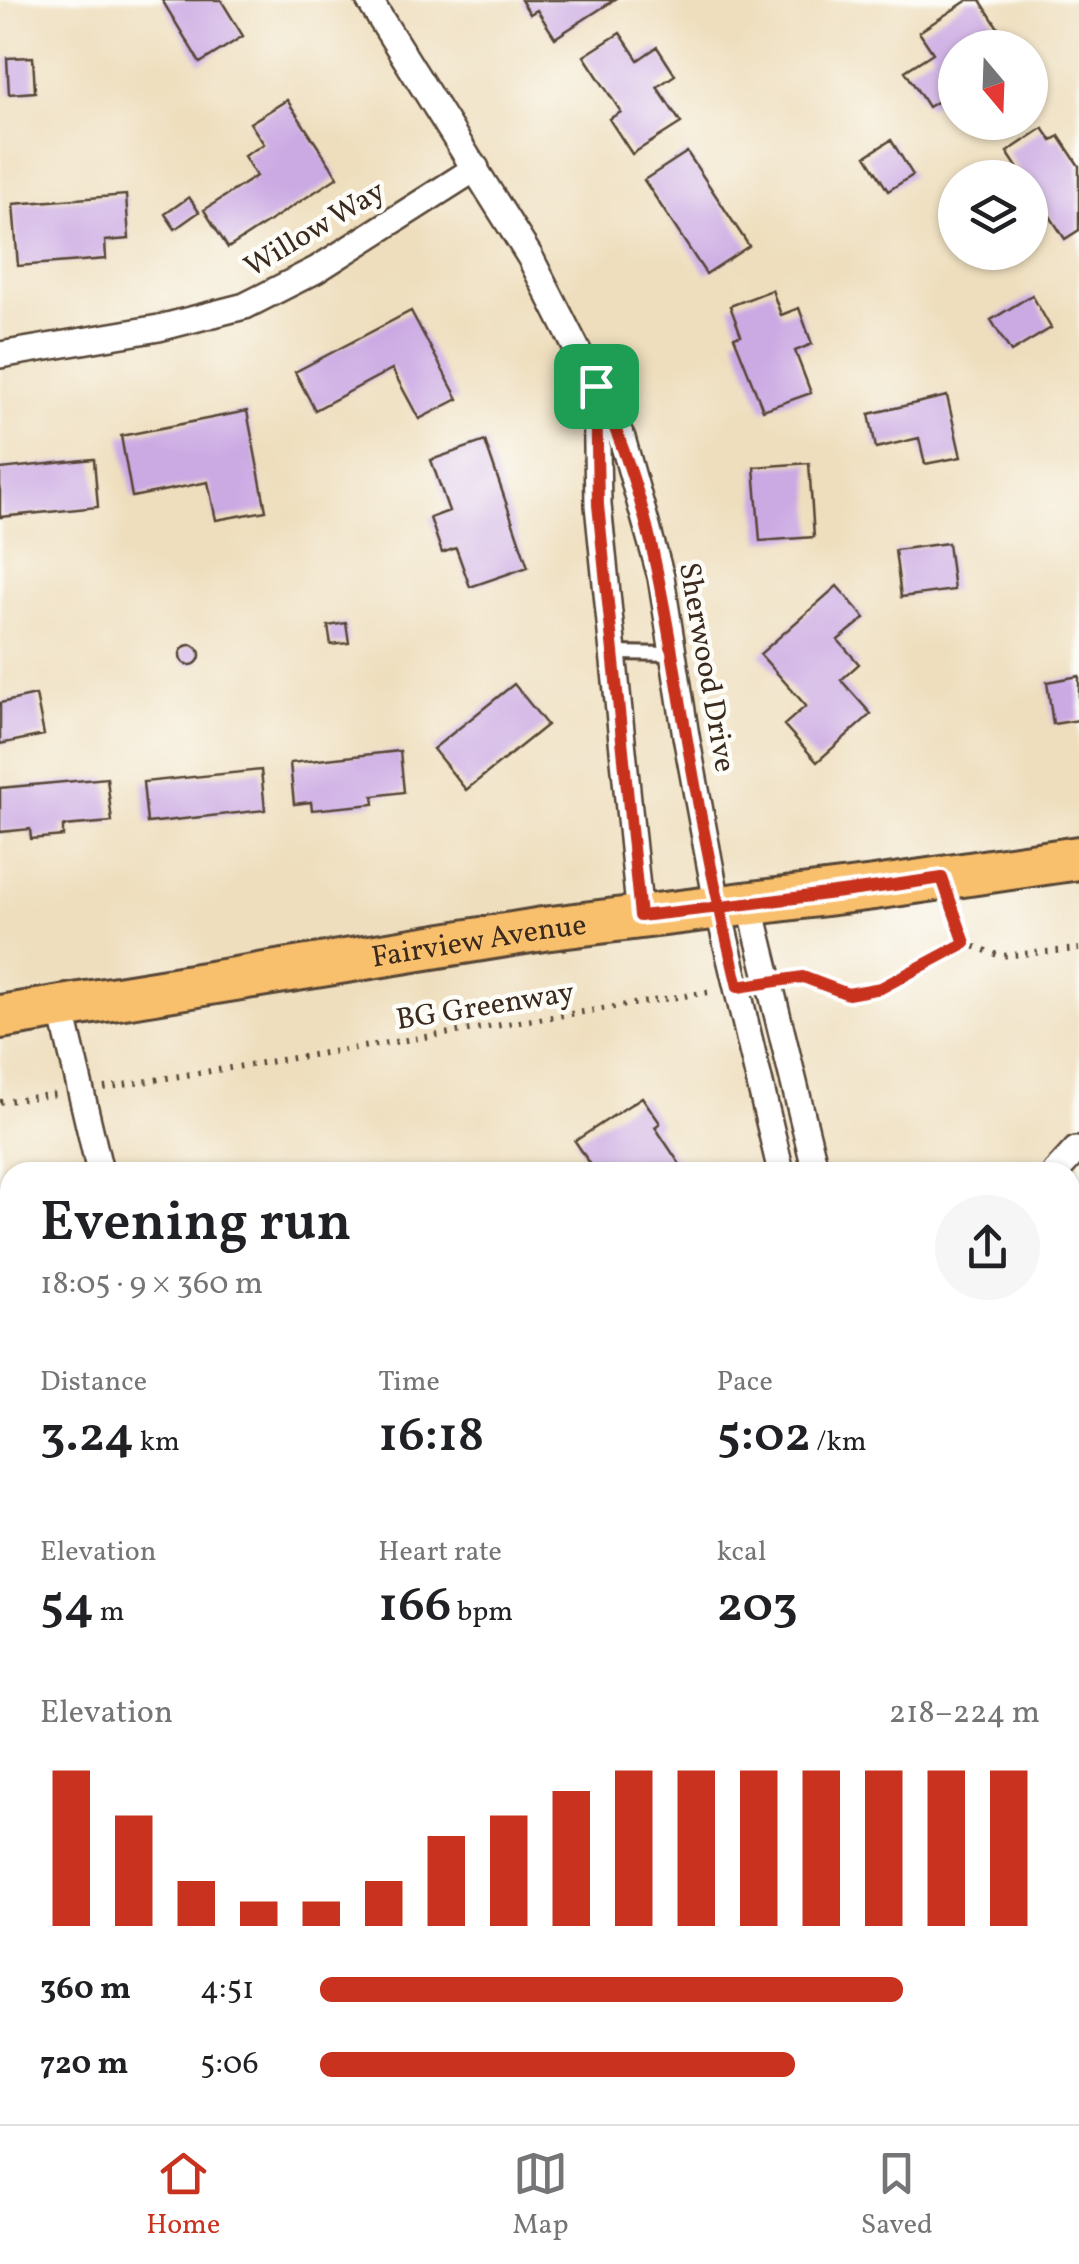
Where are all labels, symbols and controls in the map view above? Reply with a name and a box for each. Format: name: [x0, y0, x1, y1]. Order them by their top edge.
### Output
north arrow: [938, 30, 1048, 140]
map controls: [938, 30, 1048, 270]
button: layers: [938, 160, 1048, 270]
street label: Willow Way: [237, 171, 393, 288]
pin: [554, 344, 639, 429]
icon: arrive: [569, 359, 624, 414]
street label: Sherwood Drive: [667, 559, 745, 776]
street label: Fairview Avenue: [369, 905, 589, 979]
street label: BG Greenway: [393, 972, 577, 1042]
text: Evening run: [40, 1187, 352, 1263]
button: share: [935, 1195, 1040, 1300]
text: 18:05 · 9 × 360 m: [40, 1263, 263, 1307]
text: Distance: [40, 1363, 147, 1402]
text: Time: [378, 1363, 440, 1402]
text: Pace: [717, 1363, 773, 1402]
text: 3.24: [40, 1402, 134, 1472]
text: 16:18: [378, 1402, 484, 1472]
text: 5:02: [717, 1402, 811, 1472]
text: km: [134, 1423, 180, 1462]
text: /km: [811, 1423, 867, 1462]
text: Elevation: [40, 1533, 156, 1572]
text: Heart rate: [378, 1533, 502, 1572]
text: kcal: [717, 1533, 766, 1572]
text: 54: [40, 1572, 94, 1642]
text: 166: [378, 1572, 451, 1642]
text: 203: [717, 1572, 798, 1642]
text: m: [94, 1593, 125, 1632]
text: bpm: [451, 1593, 513, 1632]
text: Elevation: [40, 1692, 173, 1736]
text: 218–224 m: [889, 1692, 1040, 1736]
text: 360 m: [40, 1968, 131, 2012]
text: 4:51: [200, 1968, 254, 2012]
text: 720 m: [40, 2043, 129, 2087]
text: 5:06: [200, 2043, 259, 2087]
tab: Home: [146, 2146, 220, 2245]
tab: Map: [512, 2146, 568, 2245]
tab: Saved: [861, 2146, 933, 2245]

